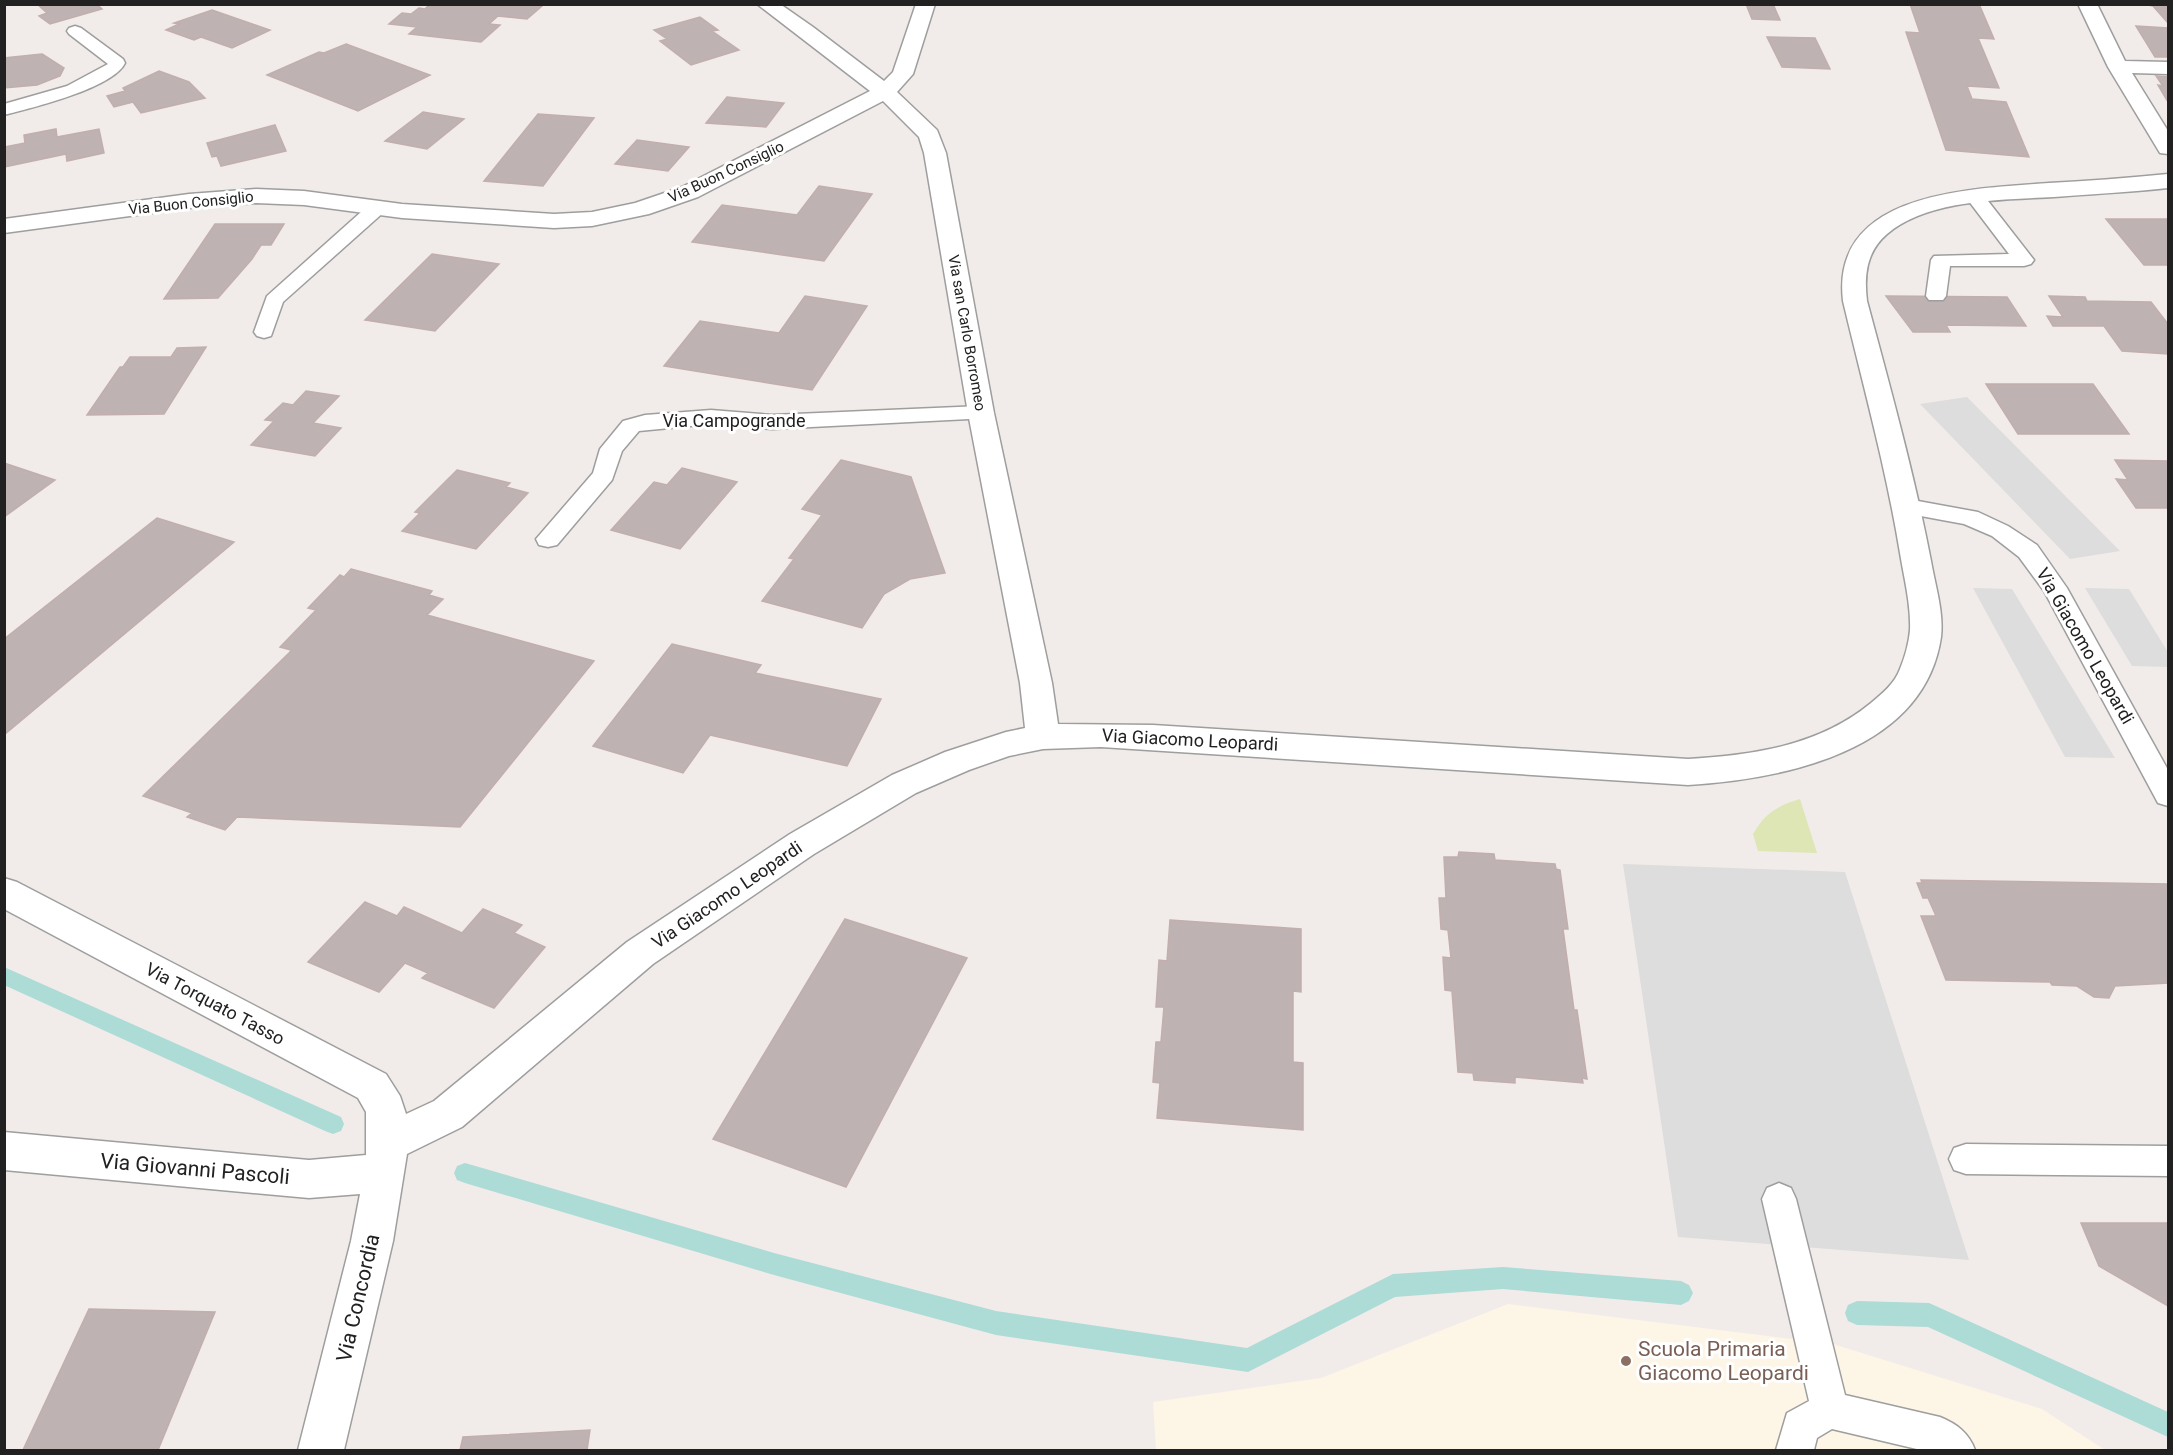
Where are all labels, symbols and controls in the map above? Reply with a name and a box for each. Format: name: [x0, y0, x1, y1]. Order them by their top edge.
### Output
street label: Via Buon Consiglio: [665, 137, 787, 207]
street label: Via Buon Consiglio: [128, 187, 254, 219]
street label: Via san Carlo Borromeo: [944, 254, 990, 412]
street label: Via Campogrande: [662, 410, 806, 431]
street label: Via Giacomo Leopardi: [2032, 564, 2139, 727]
street label: Via Giacomo Leopardi: [1101, 724, 1279, 755]
street label: Via Giacomo Leopardi: [648, 837, 806, 953]
street label: Via Torquato Tasso: [142, 958, 288, 1049]
street label: Via Giovanni Pascoli: [99, 1149, 291, 1189]
street label: Via Concordia: [332, 1232, 384, 1364]
place label: Scuola Primaria Giacomo Leopardi: [1638, 1337, 1809, 1385]
marker: Scuola Primaria Giacomo Leopardi: [1619, 1354, 1633, 1368]

